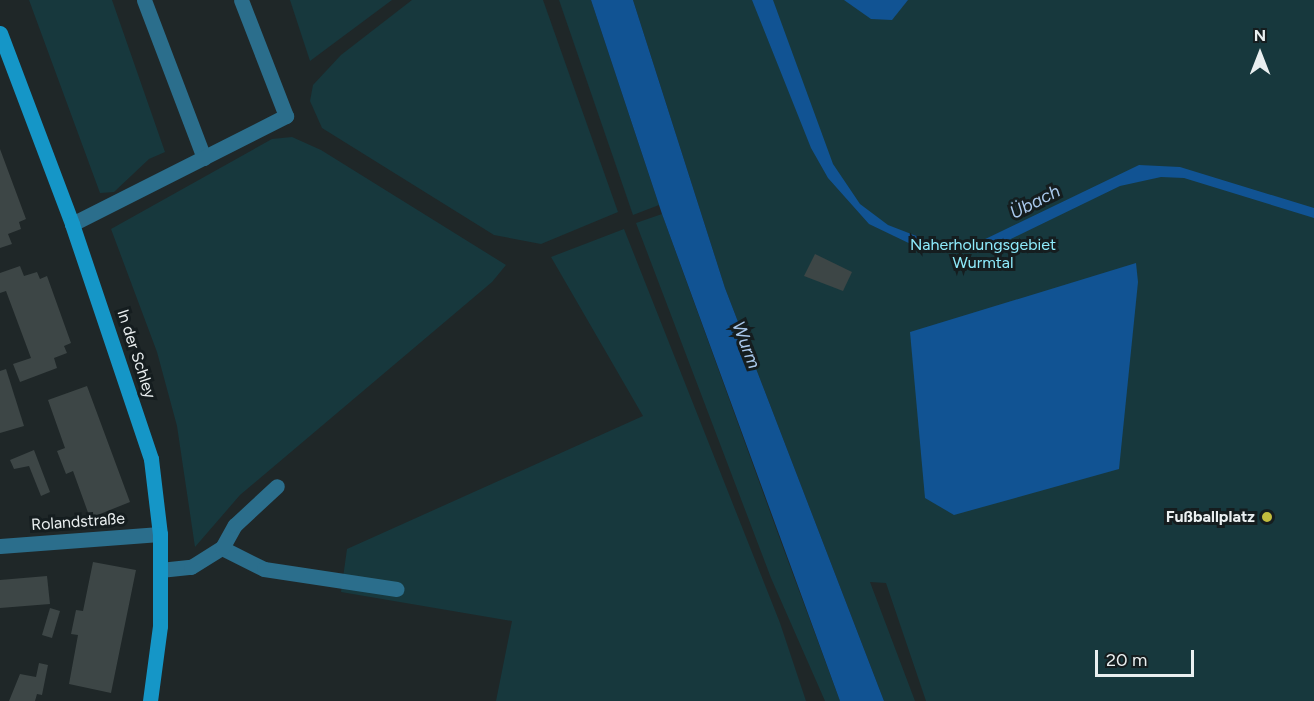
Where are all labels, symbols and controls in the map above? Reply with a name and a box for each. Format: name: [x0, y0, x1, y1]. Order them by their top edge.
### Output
north arrow: [1230, 24, 1290, 84]
text: N: [1254, 26, 1266, 45]
water label: Übach: [1006, 180, 1064, 224]
park label: Naherholungsgebiet Wurmtal: [910, 235, 1056, 273]
street label: In der Schley: [113, 307, 159, 401]
water label: Wurm: [727, 318, 765, 372]
place label: Fußballplatz: [1166, 507, 1255, 527]
street label: Rolandstraße: [30, 509, 126, 535]
marker: Fußballplatz: [1260, 510, 1274, 524]
scale bar: [1098, 638, 1197, 676]
text: 20 m: [1106, 649, 1147, 671]

